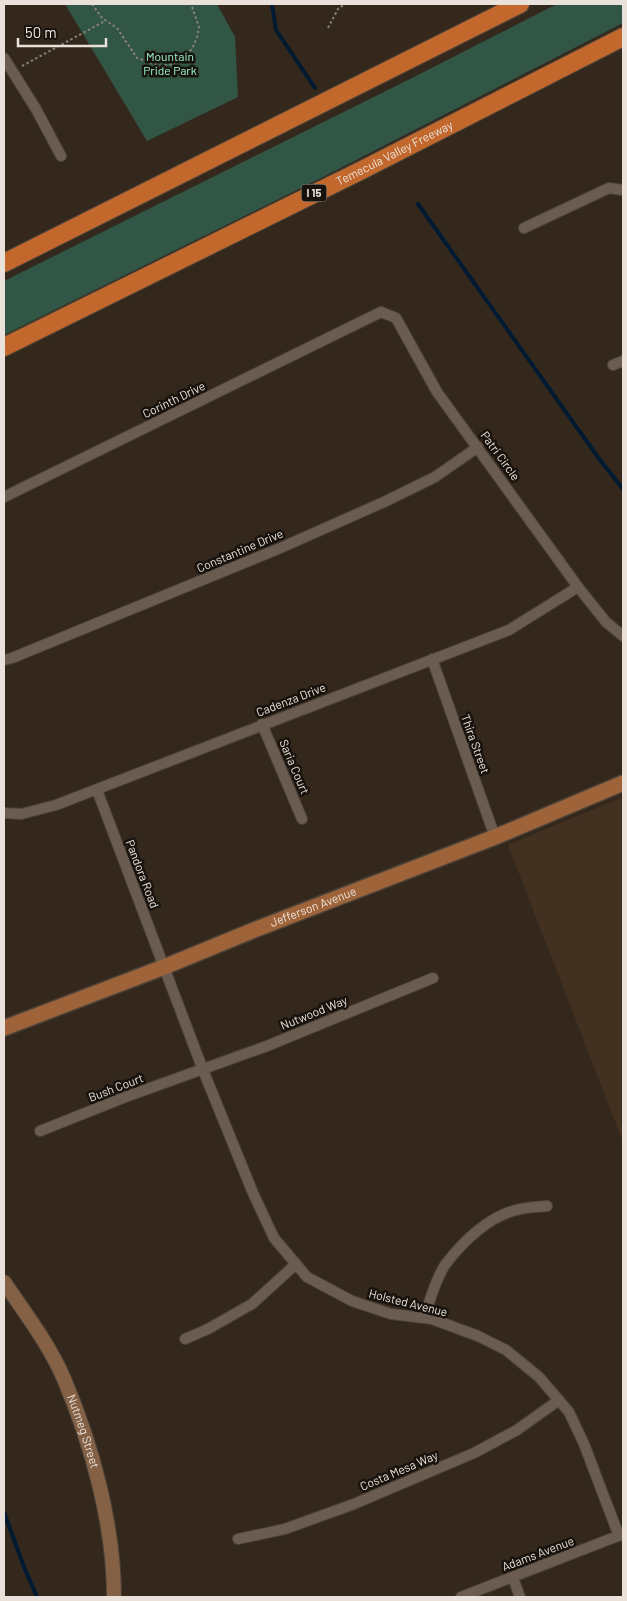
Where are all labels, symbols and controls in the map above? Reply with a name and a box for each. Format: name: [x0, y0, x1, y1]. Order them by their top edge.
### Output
scale bar: [18, 15, 105, 47]
text: 50 m: [25, 23, 57, 41]
park label: Mountain Pride Park: [143, 49, 197, 77]
street label: Temecula Valley Freeway: [334, 117, 455, 188]
road number: I 15: [302, 184, 326, 202]
street label: Corinth Drive: [140, 378, 207, 420]
street label: Patri Circle: [478, 428, 523, 483]
street label: Constantine Drive: [194, 526, 285, 575]
street label: Cadenza Drive: [254, 679, 327, 719]
street label: Thira Street: [459, 712, 493, 775]
street label: Saria Court: [277, 737, 313, 796]
street label: Pandora Road: [123, 837, 162, 910]
street label: Jefferson Avenue: [268, 883, 358, 929]
street label: Nutwood Way: [278, 992, 350, 1032]
street label: Bush Court: [86, 1070, 145, 1104]
street label: Holsted Avenue: [367, 1285, 449, 1319]
street label: Nutmeg Street: [65, 1392, 103, 1469]
street label: Costa Mesa Way: [358, 1447, 440, 1493]
street label: Adams Avenue: [500, 1533, 576, 1573]

